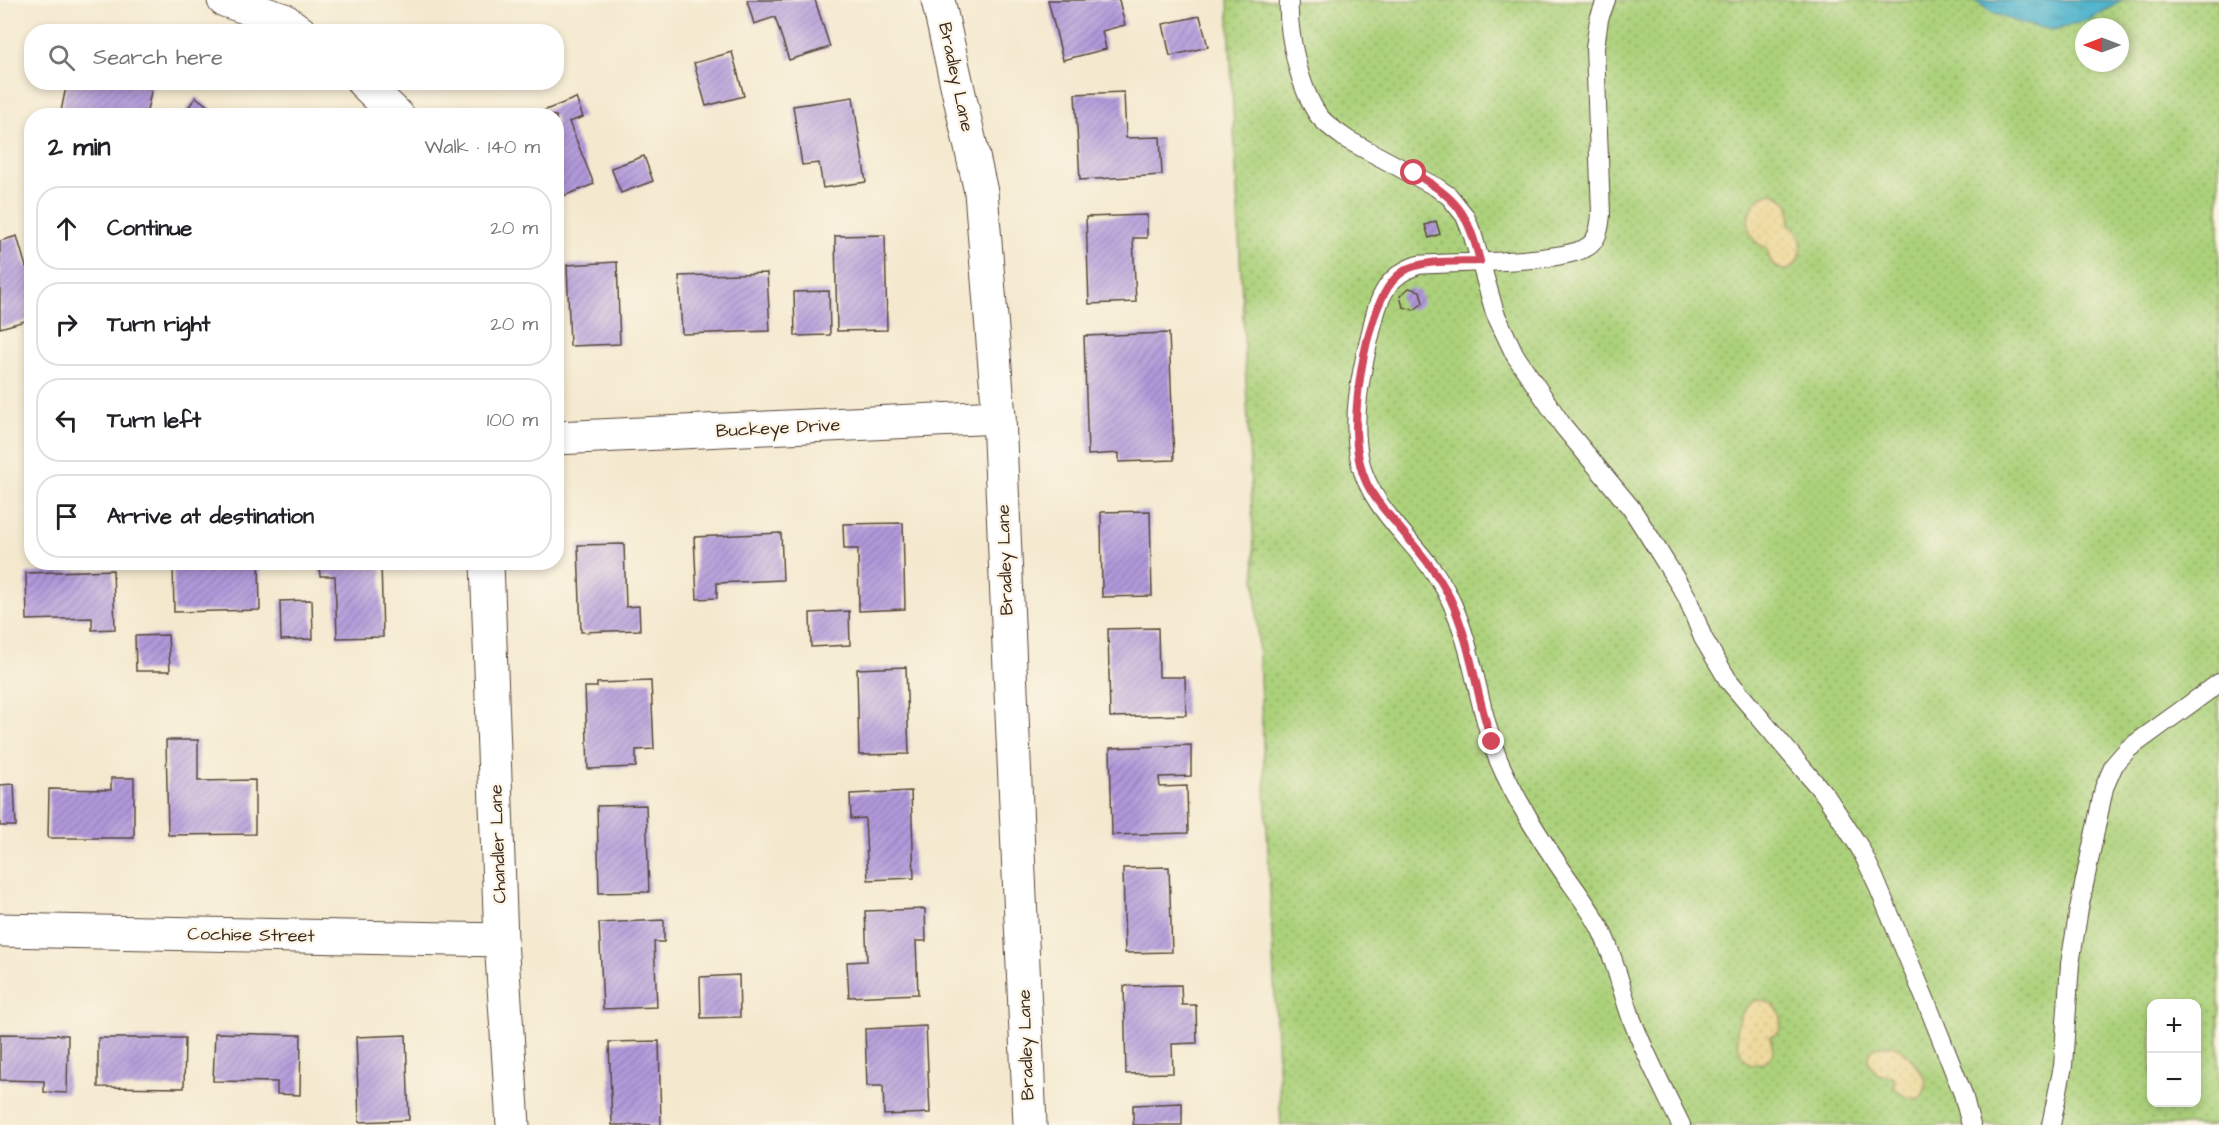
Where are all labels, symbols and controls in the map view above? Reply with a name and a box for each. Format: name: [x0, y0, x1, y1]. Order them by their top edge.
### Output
north arrow: [2075, 18, 2129, 72]
street label: Bradley Lane: [931, 20, 980, 134]
search box: [24, 24, 564, 90]
icon: search: [45, 41, 78, 74]
text: Search here: [93, 42, 223, 73]
text: 2 min: [48, 129, 110, 165]
text: Walk · 140 m: [424, 133, 540, 161]
route start: [1400, 159, 1426, 185]
icon: ahead: [50, 212, 83, 245]
text: Continue: [107, 213, 192, 244]
text: 20 m: [490, 214, 538, 242]
icon: right: [50, 308, 83, 341]
text: Turn right: [107, 309, 210, 340]
text: 20 m: [490, 310, 538, 338]
icon: left: [50, 404, 83, 437]
text: Turn left: [107, 405, 201, 436]
text: 100 m: [487, 406, 538, 434]
street label: Buckeye Drive: [715, 412, 841, 445]
icon: arrive: [50, 500, 83, 533]
text: Arrive at destination: [107, 501, 314, 532]
street label: Bradley Lane: [991, 504, 1020, 616]
route end: [1478, 728, 1504, 754]
street label: Chandler Lane: [483, 784, 513, 904]
street label: Cochise Street: [187, 921, 316, 949]
street label: Bradley Lane: [1012, 989, 1041, 1101]
map controls: [2147, 999, 2201, 1107]
button: +: [2147, 999, 2201, 1053]
button: −: [2147, 1053, 2201, 1107]

